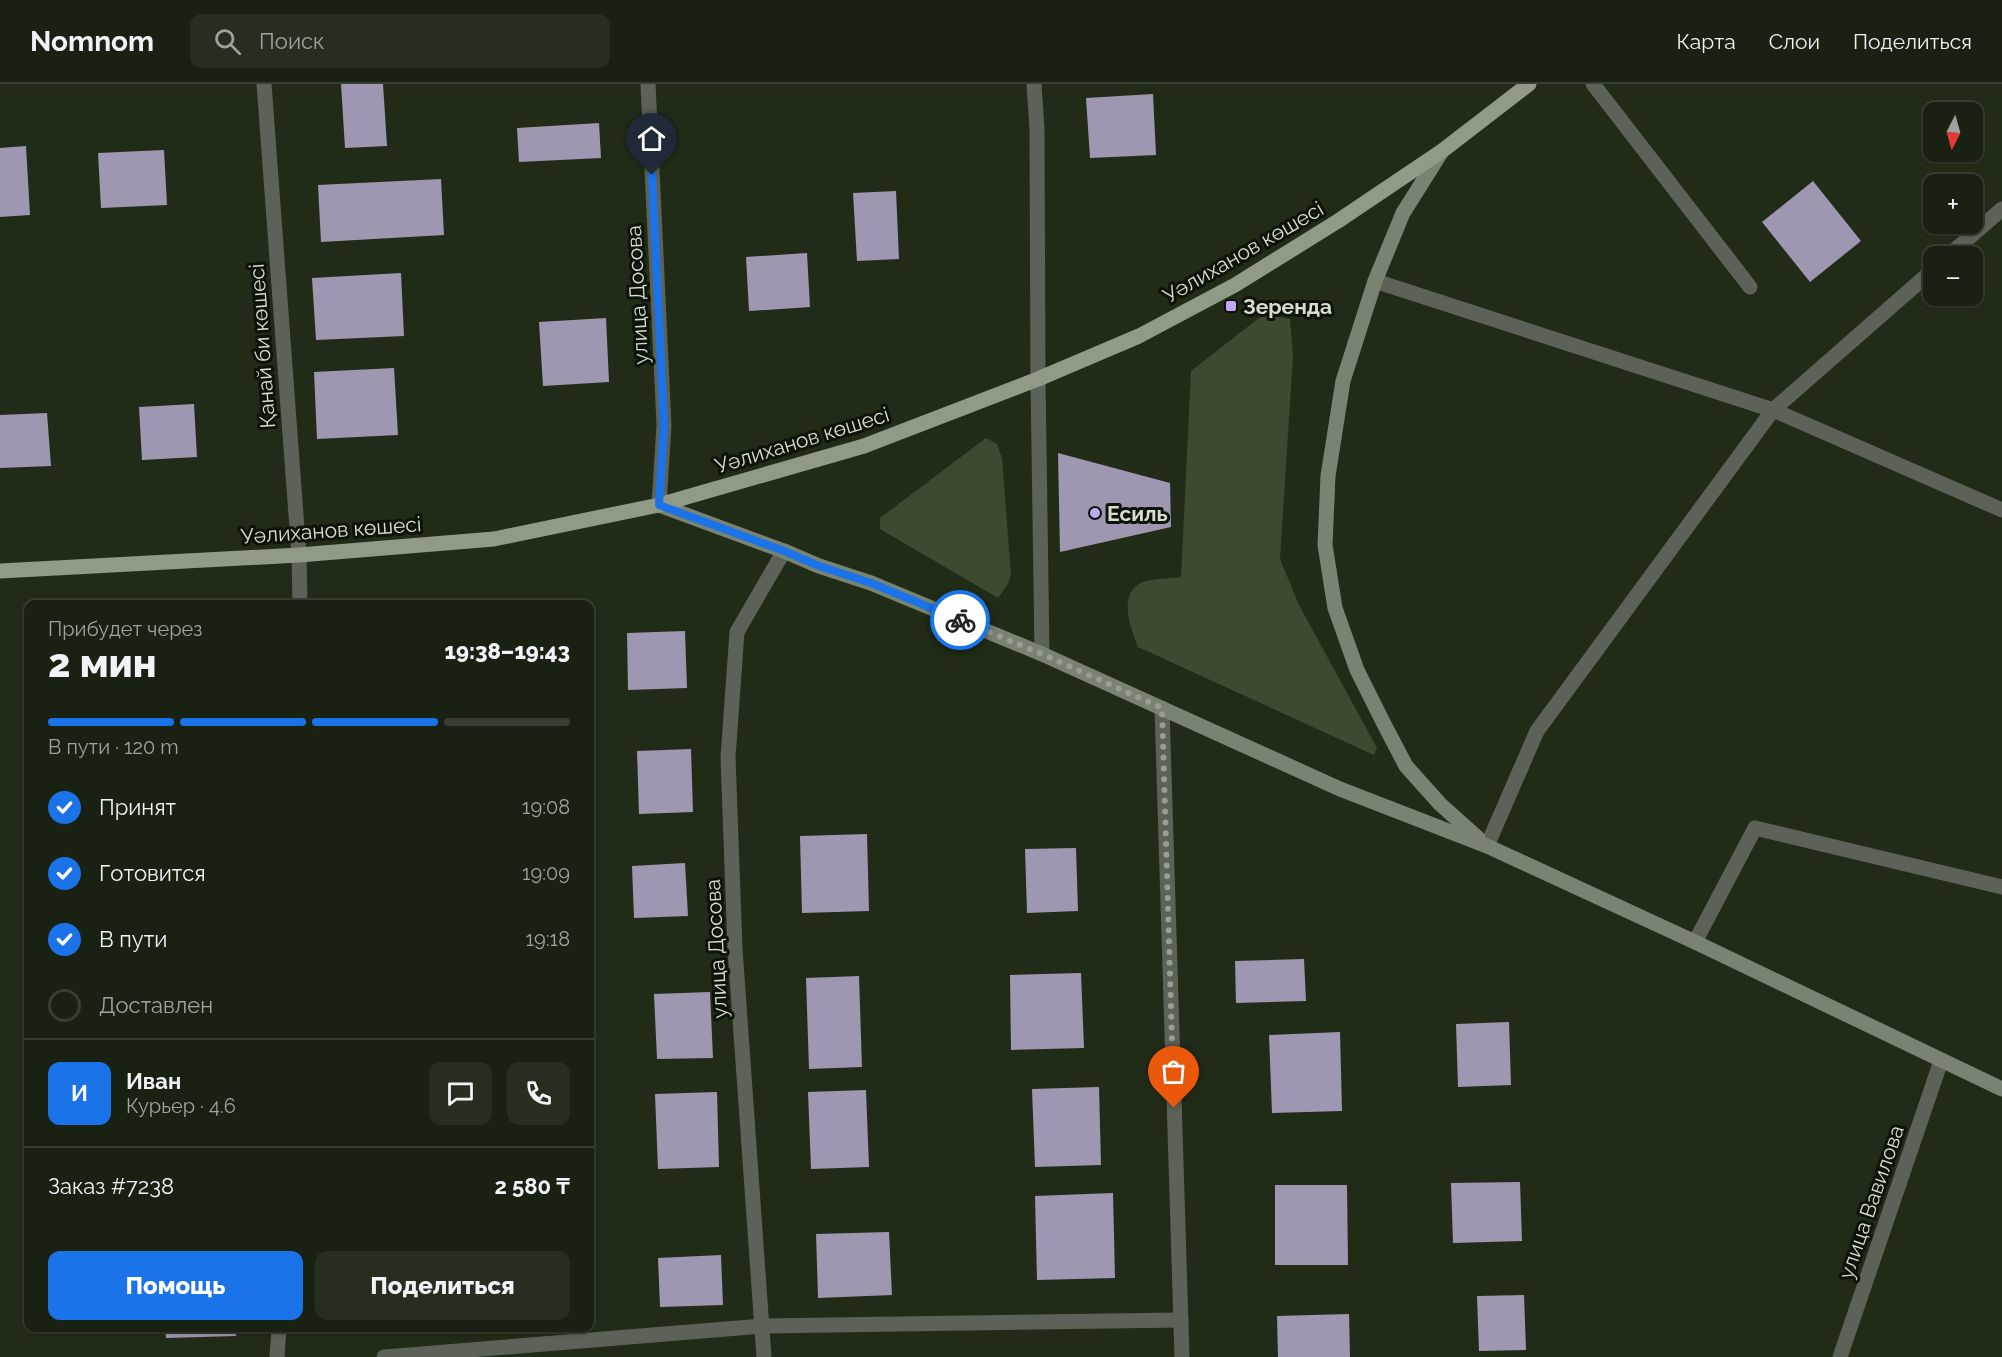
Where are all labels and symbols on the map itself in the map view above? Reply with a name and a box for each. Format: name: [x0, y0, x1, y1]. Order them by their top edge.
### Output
north arrow: [1923, 102, 1983, 162]
pin: [626, 113, 677, 175]
street label: Уәлиханов көшесі: [1158, 196, 1328, 308]
street label: улица Досова: [621, 225, 653, 365]
street label: Қанай би көшесі: [244, 263, 280, 429]
place label: Зеренда: [1243, 294, 1332, 319]
marker: Зеренда: [1224, 299, 1238, 313]
street label: Уәлиханов көшесі: [712, 402, 892, 478]
place label: Есиль: [1107, 501, 1168, 526]
marker: Есиль: [1088, 506, 1102, 520]
street label: Уәлиханов көшесі: [240, 511, 422, 549]
courier: [930, 590, 990, 650]
street label: улица Досова: [700, 879, 732, 1019]
pin: [1148, 1046, 1199, 1108]
street label: улица Вавилова: [1833, 1122, 1909, 1282]

